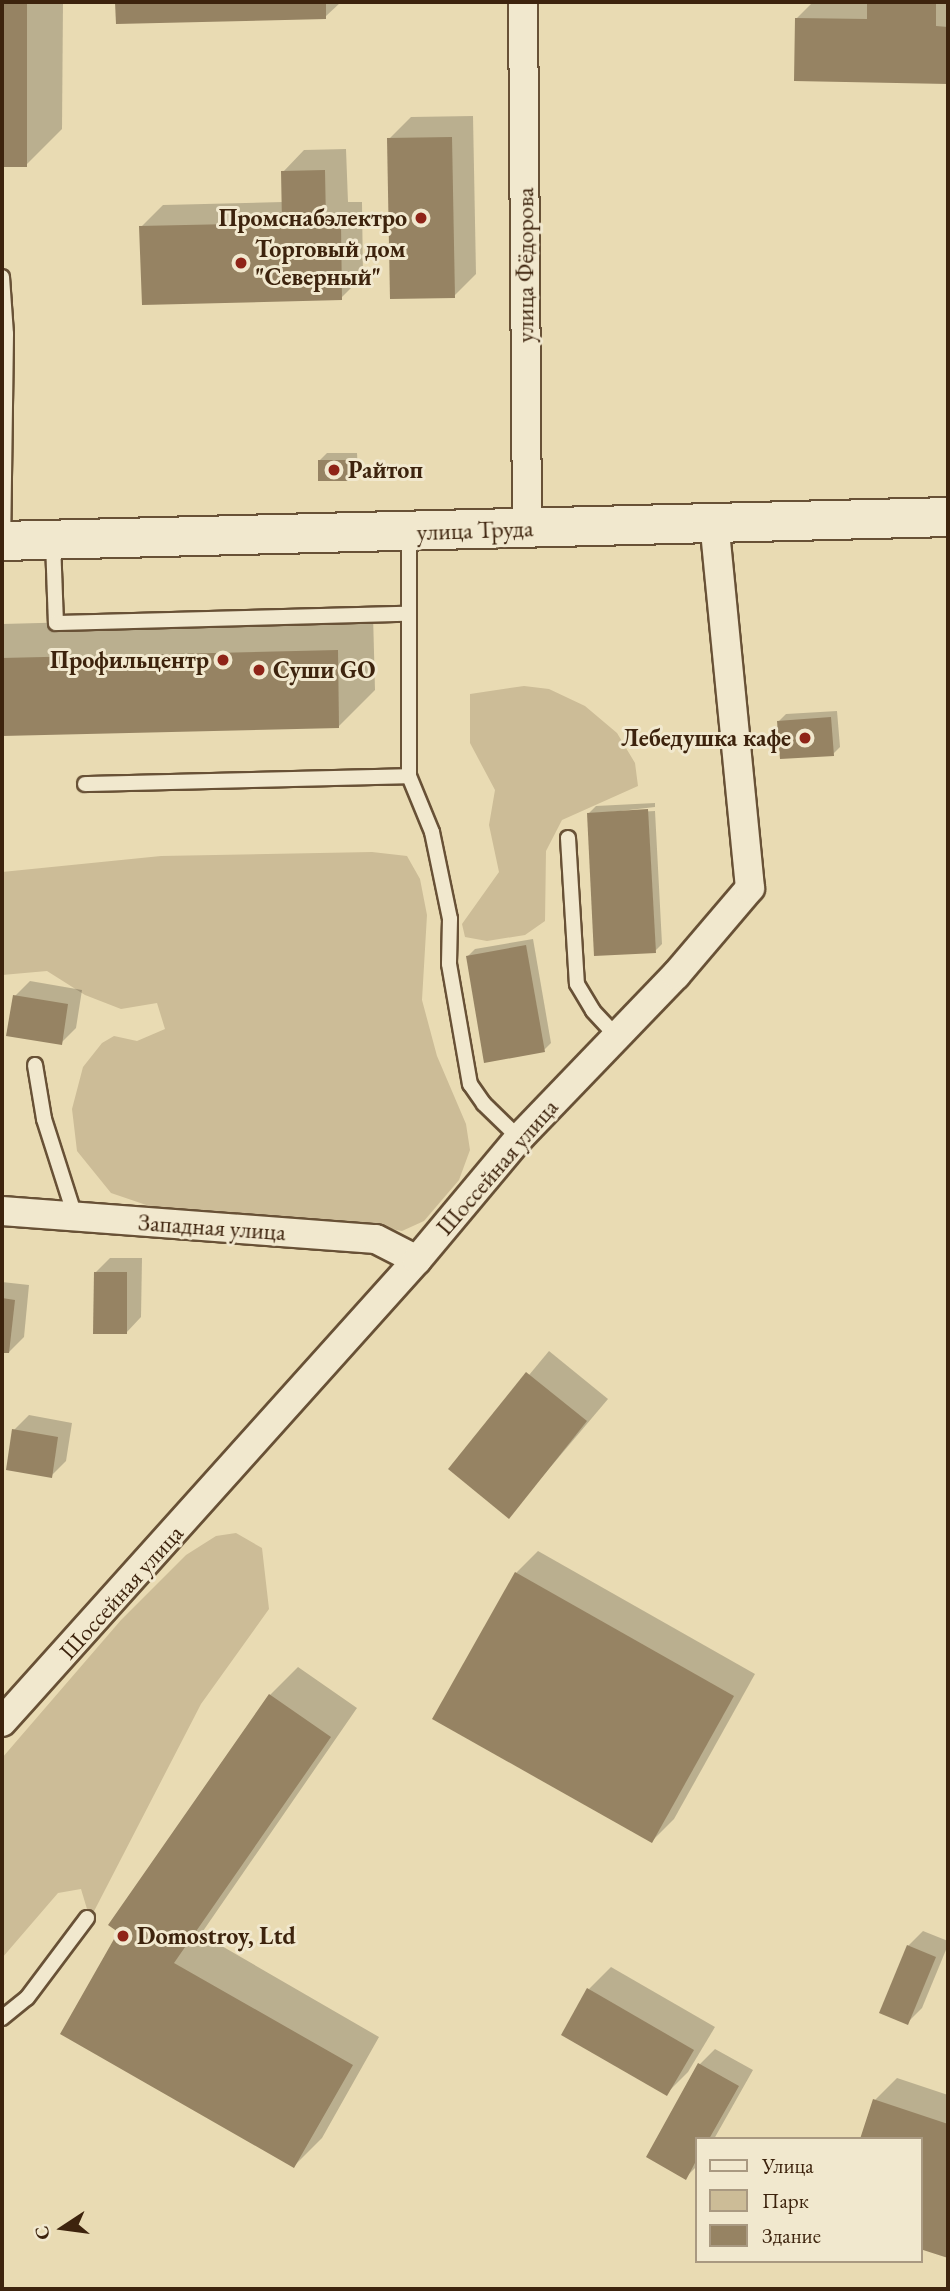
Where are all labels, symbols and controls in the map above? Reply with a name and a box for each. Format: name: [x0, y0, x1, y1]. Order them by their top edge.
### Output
street label: улица Фёдорова: [511, 187, 539, 343]
place label: Промснабэлектро: [218, 204, 407, 232]
marker: Промснабэлектро: [413, 210, 429, 226]
place label: Торговый дом "Северный": [255, 235, 406, 291]
marker: Торговый дом "Северный": [233, 255, 249, 271]
place label: Райтоп: [348, 456, 423, 484]
marker: Райтоп: [326, 462, 342, 478]
street label: улица Труда: [416, 514, 534, 546]
place label: Профильцентр: [50, 646, 209, 674]
marker: Профильцентр: [215, 652, 231, 668]
place label: Суши GO: [273, 656, 376, 684]
marker: Суши GO: [251, 662, 267, 678]
place label: Лебедушка кафе: [621, 724, 791, 752]
marker: Лебедушка кафе: [797, 730, 813, 746]
street label: Шоссейная улица: [430, 1093, 564, 1241]
street label: Западная улица: [137, 1207, 287, 1247]
street label: Шоссейная улица: [53, 1519, 189, 1665]
place label: Domostroy, Ltd: [137, 1922, 296, 1950]
marker: Domostroy, Ltd: [115, 1928, 131, 1944]
legend: [694, 2137, 922, 2263]
text: Улица: [762, 2152, 814, 2179]
text: Парк: [762, 2187, 809, 2214]
north arrow: [28, 2193, 98, 2263]
text: Здание: [762, 2222, 821, 2249]
text: С: [28, 2223, 56, 2242]

